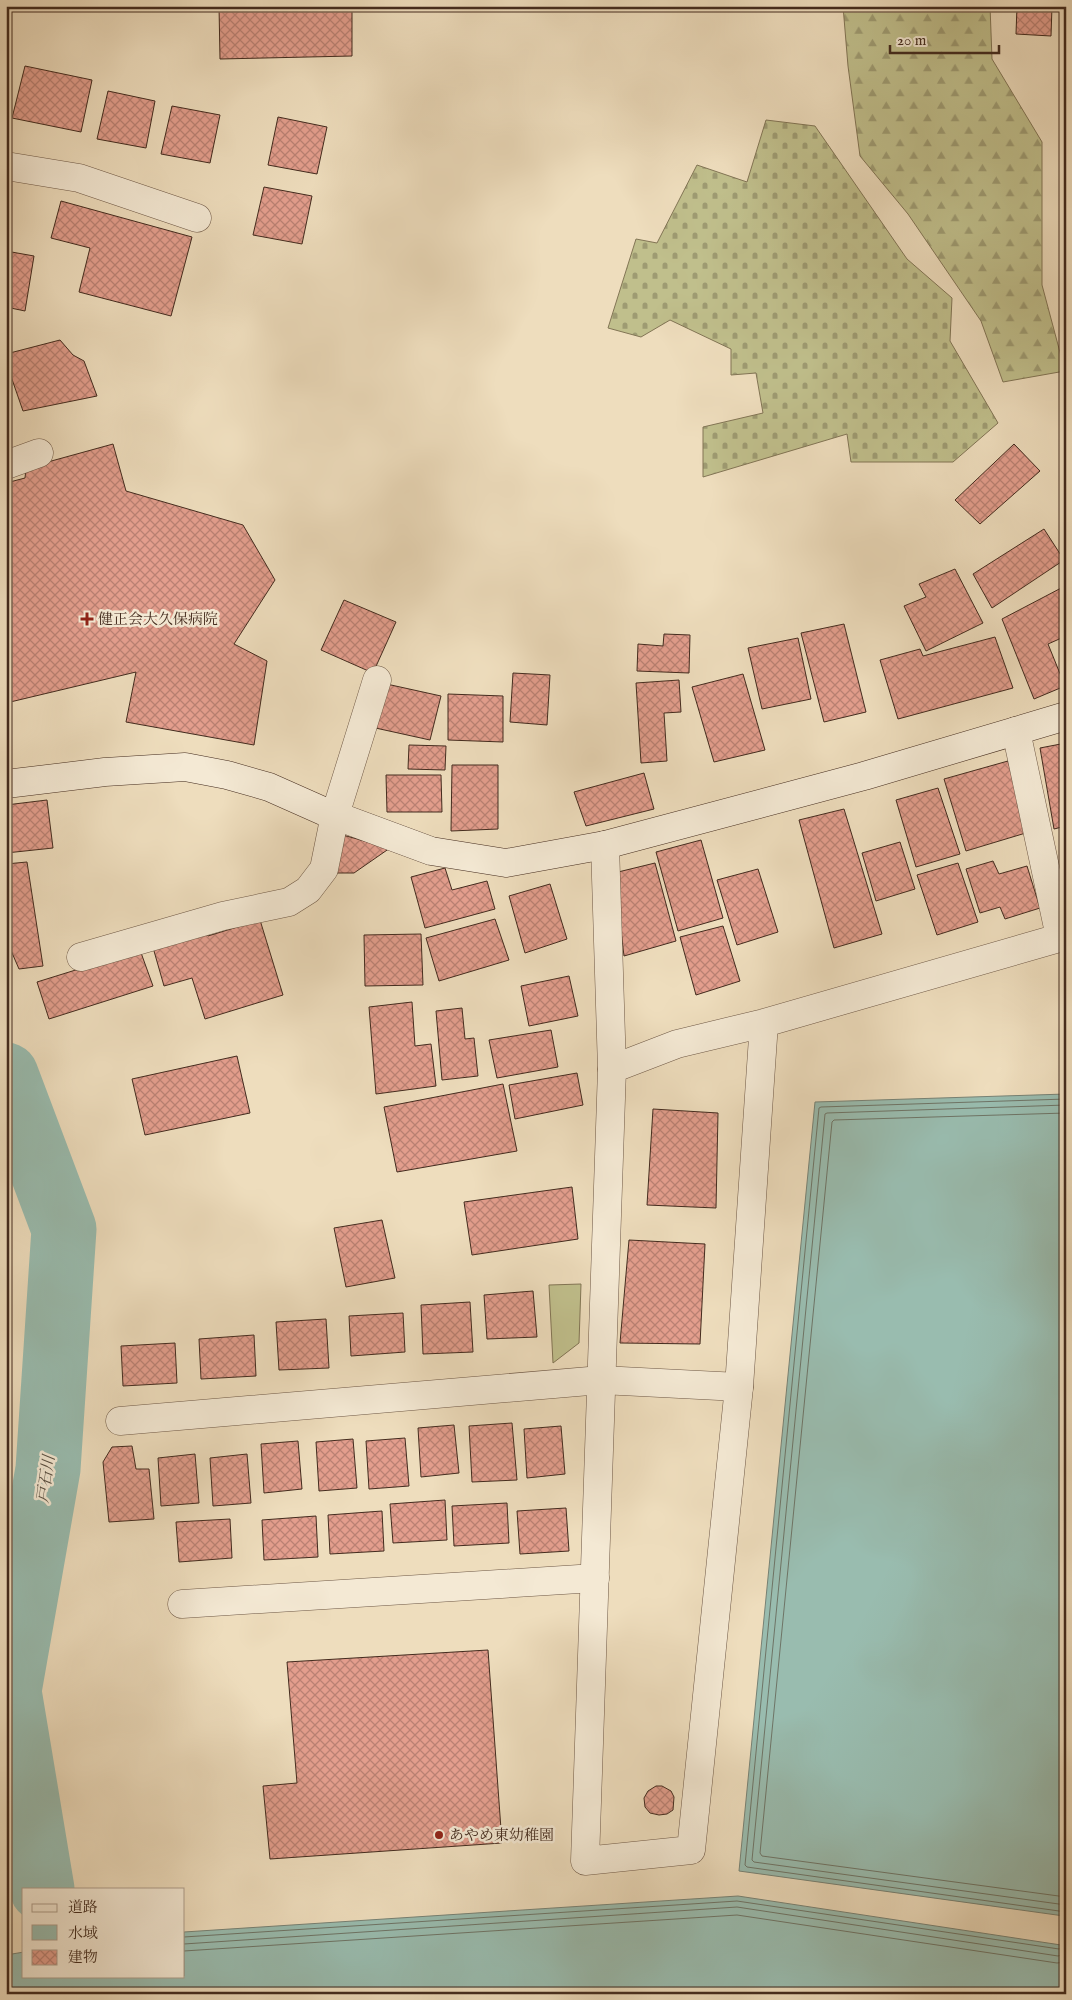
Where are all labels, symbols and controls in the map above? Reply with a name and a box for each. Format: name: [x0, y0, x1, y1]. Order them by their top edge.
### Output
scale bar: [890, 22, 998, 54]
text: 20 m: [897, 31, 927, 50]
place label: 健正会大久保病院: [98, 610, 218, 629]
marker: 健正会大久保病院: [80, 612, 94, 626]
water label: 戸石川: [34, 1452, 61, 1504]
place label: あやめ東幼稚園: [449, 1826, 554, 1845]
marker: あやめ東幼稚園: [433, 1829, 445, 1841]
legend: [22, 1888, 185, 1978]
text: 道路: [68, 1898, 98, 1917]
text: 水域: [68, 1924, 98, 1943]
text: 建物: [68, 1948, 98, 1967]

